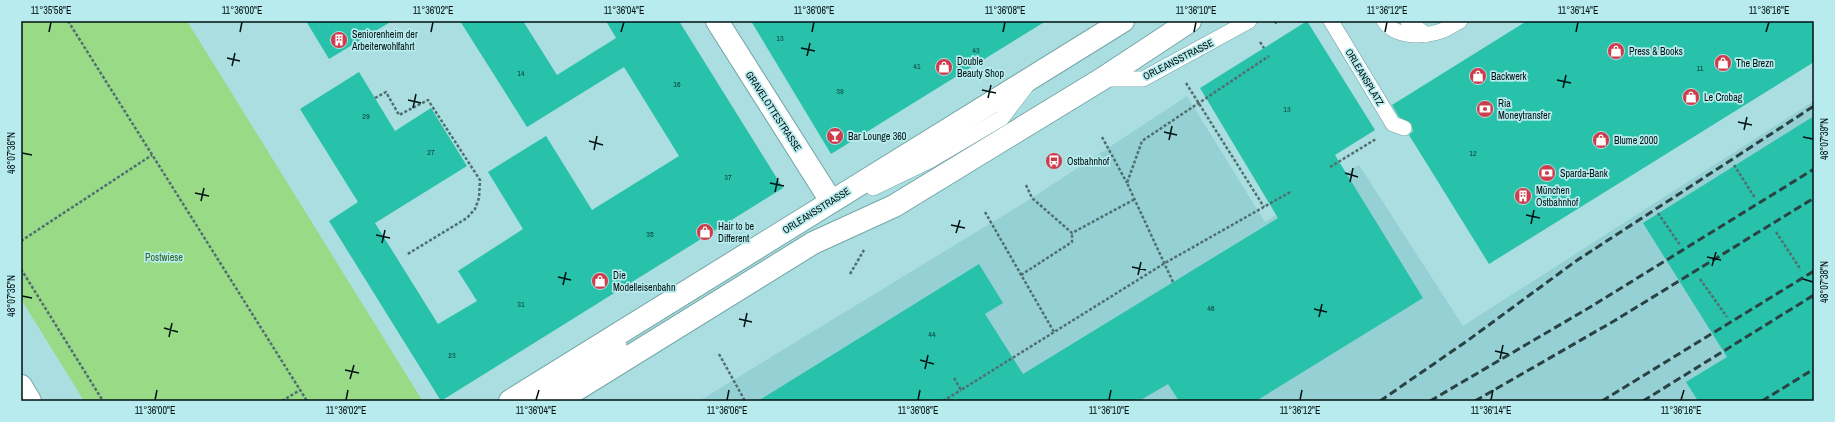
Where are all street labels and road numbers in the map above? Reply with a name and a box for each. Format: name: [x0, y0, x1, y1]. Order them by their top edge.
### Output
street label: ORLEANSSTRASSE: [1141, 36, 1216, 83]
street label: ORLEANSPLATZ: [1342, 46, 1387, 108]
street label: GRAVELOTTESTRASSE: [743, 69, 804, 154]
street label: ORLEANSSTRASSE: [780, 184, 853, 236]

